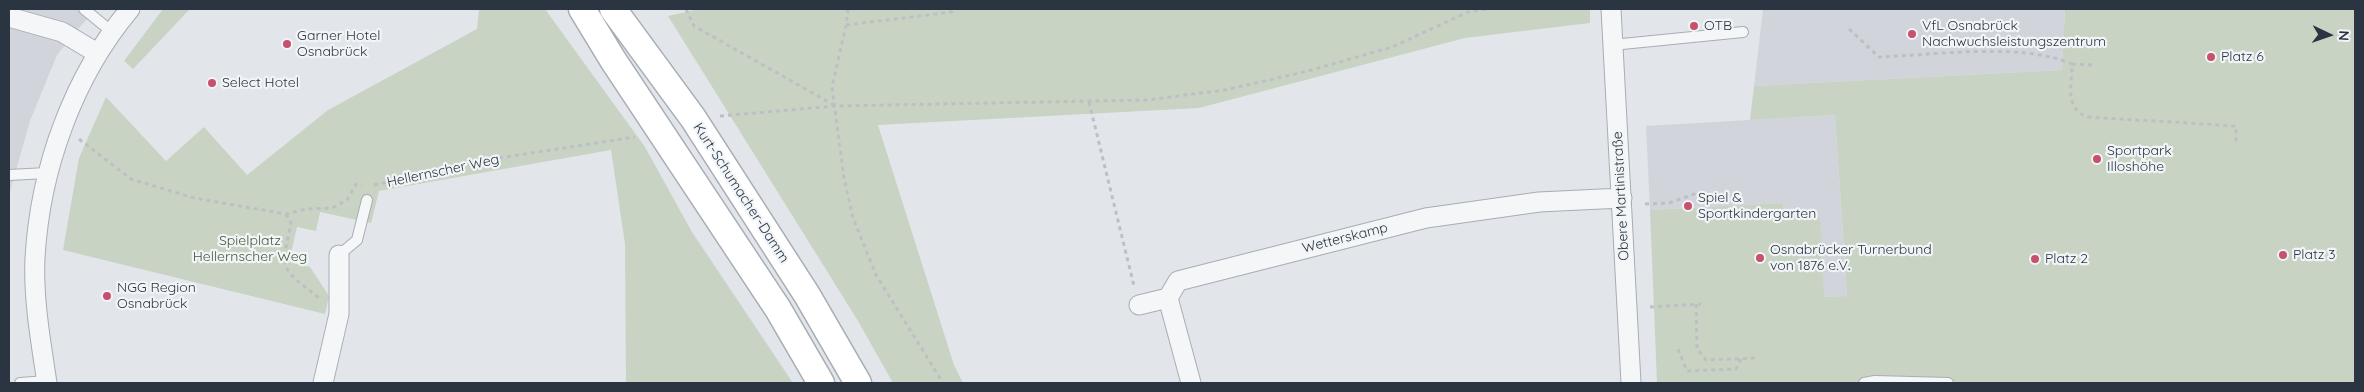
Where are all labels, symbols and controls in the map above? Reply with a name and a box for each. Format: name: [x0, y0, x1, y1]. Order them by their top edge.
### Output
north arrow: [2304, 10, 2354, 60]
place label: OTB: [1704, 18, 1732, 34]
place label: VfL Osnabrück Nachwuchsleistungszentrum: [1922, 18, 2106, 50]
marker: OTB: [1688, 20, 1700, 32]
place label: Garner Hotel Osnabrück: [297, 28, 380, 60]
marker: VfL Osnabrück Nachwuchsleistungszentrum: [1906, 28, 1918, 40]
text: N: [2335, 30, 2353, 41]
marker: Garner Hotel Osnabrück: [281, 38, 293, 50]
place label: Platz 6: [2221, 49, 2264, 65]
marker: Platz 6: [2205, 51, 2217, 63]
place label: Select Hotel: [222, 75, 299, 91]
marker: Select Hotel: [206, 77, 218, 89]
street label: Kurt-Schumacher-Damm: [690, 120, 792, 266]
street label: Obere Martinistraße: [1609, 131, 1633, 261]
place label: Sportpark Illoshöhe: [2107, 143, 2172, 176]
street label: Hellernscher Weg: [385, 151, 501, 191]
marker: Sportpark Illoshöhe: [2091, 153, 2103, 165]
place label: Spiel & Sportkindergarten: [1698, 190, 1816, 222]
marker: Spiel & Sportkindergarten: [1682, 200, 1694, 212]
street label: Wetterskamp: [1300, 219, 1390, 257]
park label: Spielplatz Hellernscher Weg: [193, 233, 307, 266]
place label: Osnabrücker Turnerbund von 1876 e.V.: [1770, 242, 1932, 274]
place label: Platz 3: [2293, 247, 2336, 263]
marker: Platz 3: [2277, 249, 2289, 261]
place label: Platz 2: [2045, 251, 2088, 267]
marker: Osnabrücker Turnerbund von 1876 e.V.: [1754, 252, 1766, 264]
marker: Platz 2: [2029, 253, 2041, 265]
place label: NGG Region Osnabrück: [117, 280, 196, 312]
marker: NGG Region Osnabrück: [101, 290, 113, 302]

